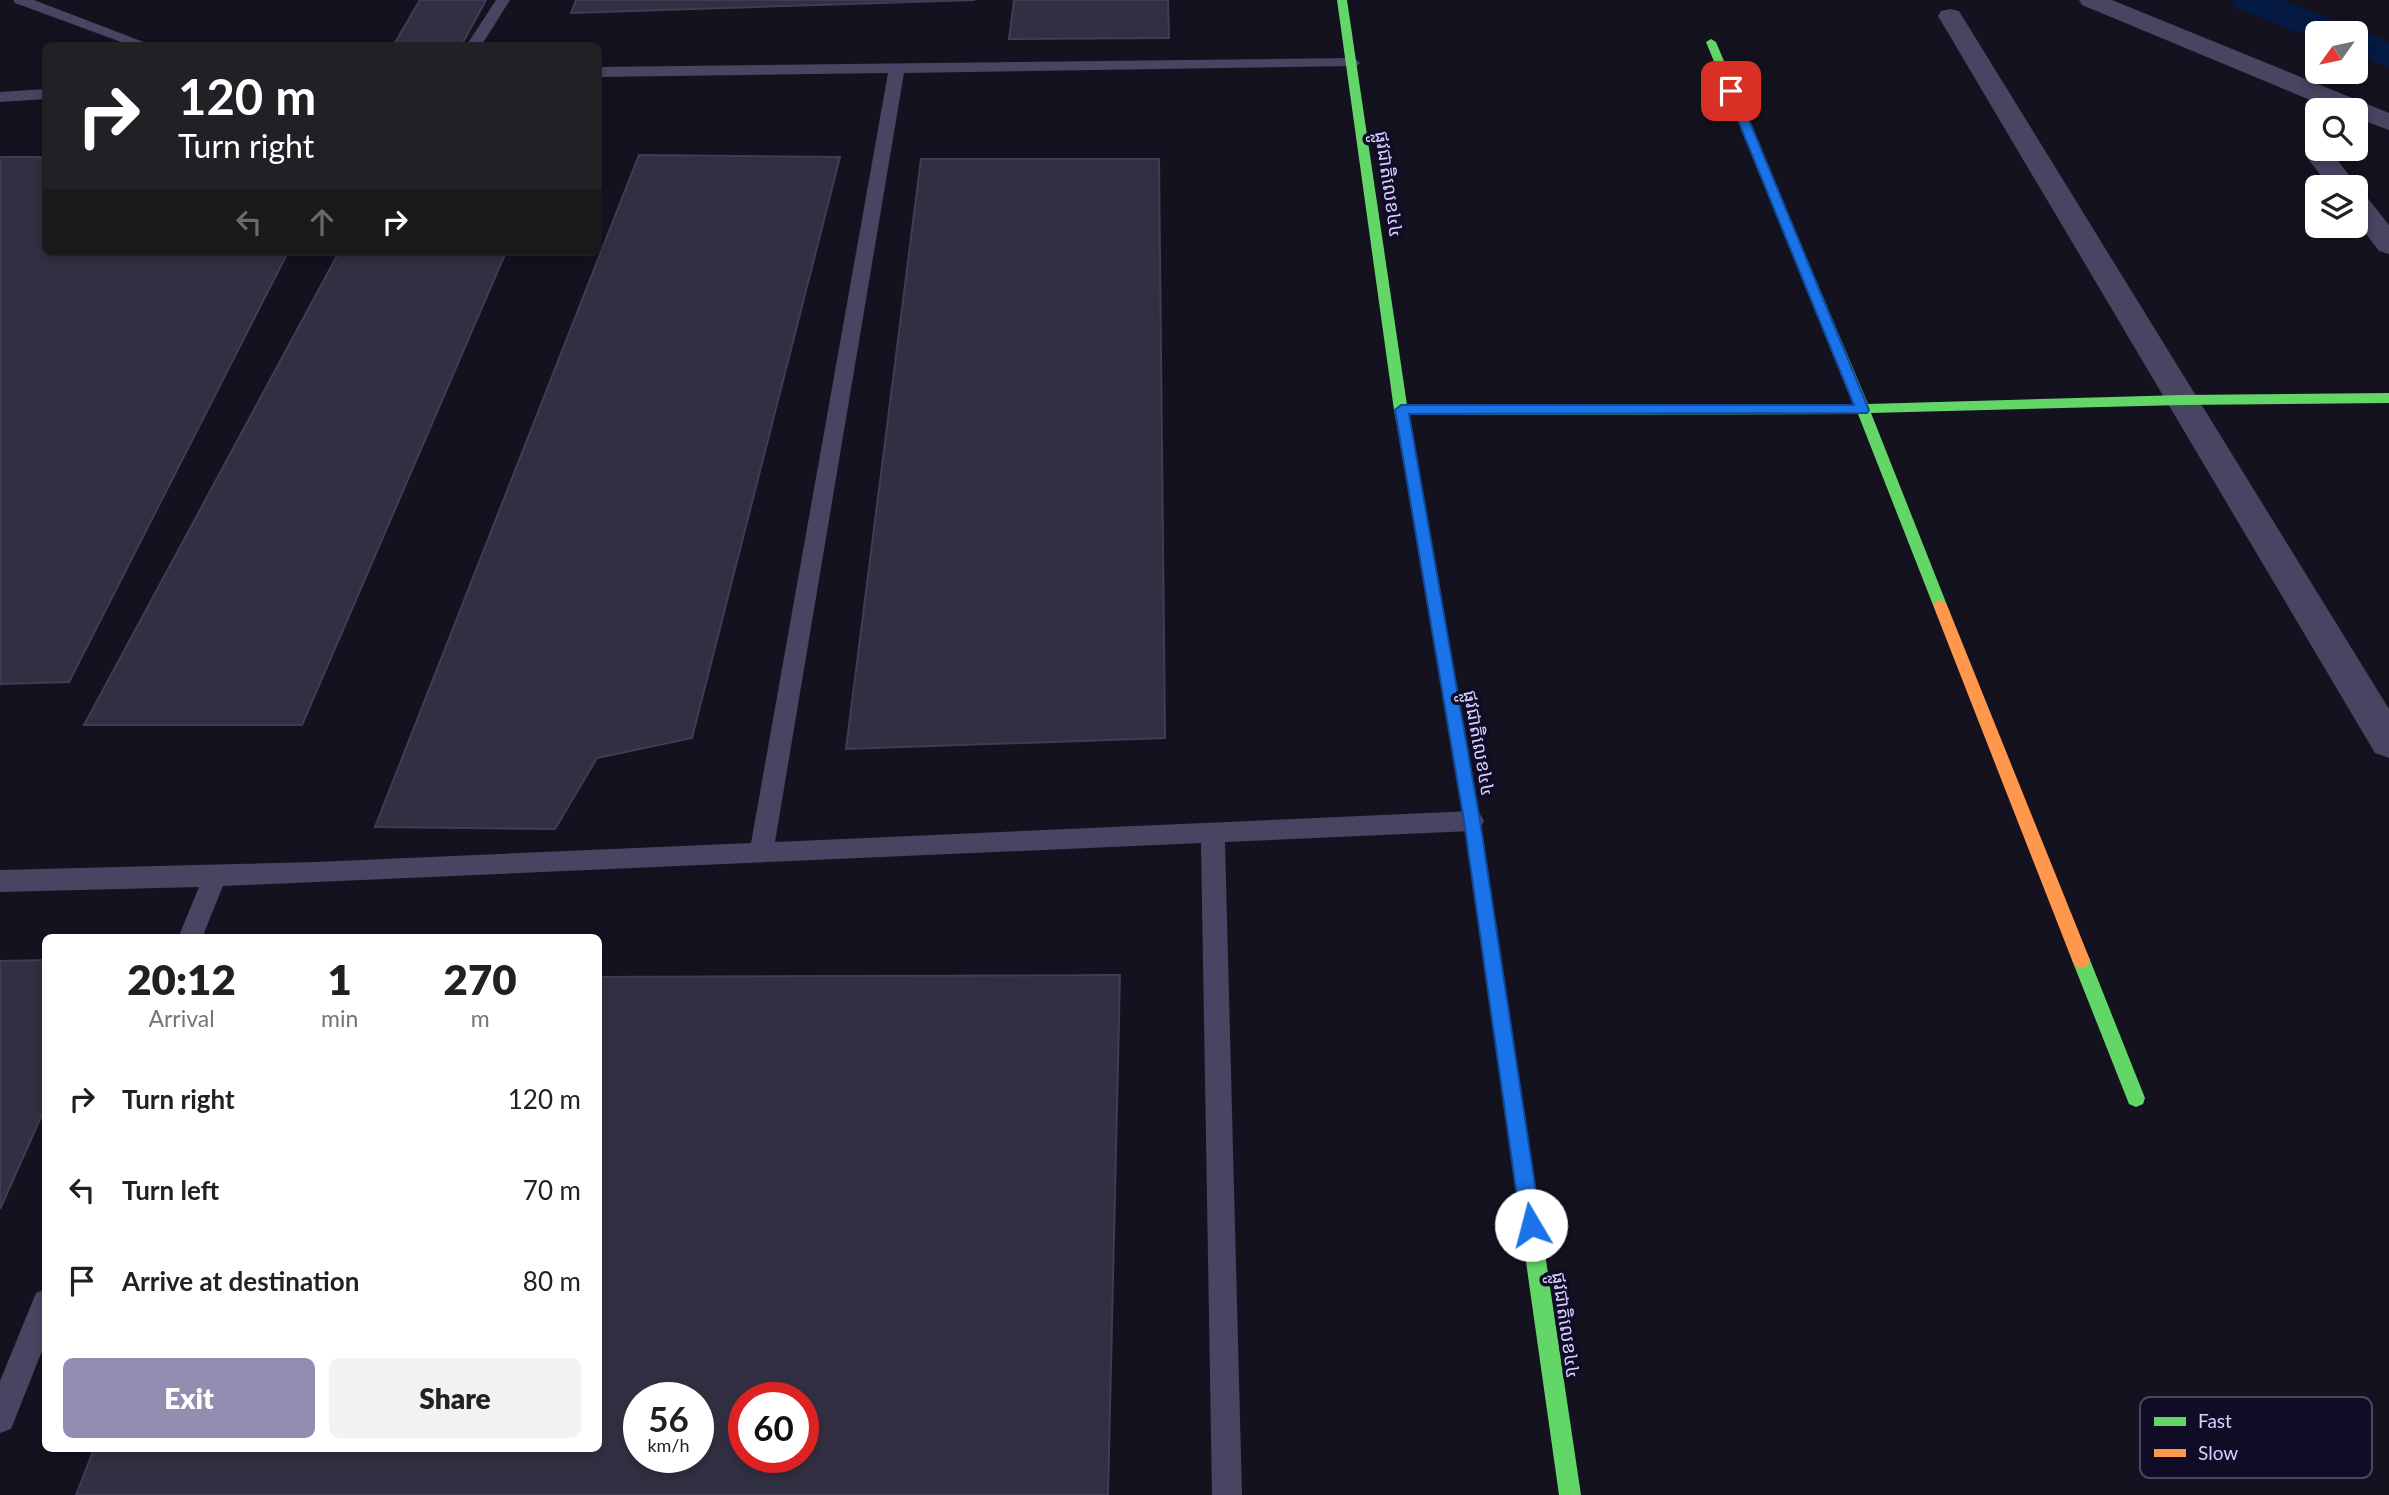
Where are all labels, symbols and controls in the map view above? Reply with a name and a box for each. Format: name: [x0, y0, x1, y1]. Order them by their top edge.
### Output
north arrow: [2305, 21, 2368, 84]
map controls: [2305, 21, 2368, 238]
pin: [1701, 61, 1761, 121]
text: 120 m: [178, 67, 316, 125]
icon: right: [63, 70, 154, 161]
icon: arrive: [1712, 72, 1750, 110]
button: search: [2305, 98, 2368, 161]
text: Turn right: [178, 126, 314, 165]
street label: ផ្លូវជាតិលេខ៤៤: [1365, 129, 1409, 240]
button: layers: [2305, 175, 2368, 238]
icon: left: [230, 203, 268, 241]
icon: ahead: [303, 203, 341, 241]
icon: right: [376, 203, 414, 241]
street label: ផ្លូវជាតិលេខ៤៤: [1453, 688, 1501, 799]
text: 20:12: [127, 954, 236, 1004]
text: 1: [328, 954, 352, 1004]
text: 270: [444, 954, 517, 1004]
text: Arrival: [148, 1004, 215, 1032]
text: min: [321, 1004, 358, 1032]
text: m: [471, 1004, 490, 1032]
icon: right: [63, 1080, 101, 1118]
text: Turn right: [122, 1083, 235, 1115]
text: 120 m: [508, 1083, 581, 1115]
icon: left: [63, 1171, 101, 1209]
text: Turn left: [122, 1174, 219, 1206]
text: 70 m: [523, 1174, 581, 1206]
position arrow: [1494, 1188, 1568, 1262]
icon: arrive: [63, 1262, 101, 1300]
text: Arrive at destination: [122, 1265, 359, 1297]
text: 80 m: [523, 1265, 581, 1297]
street label: ផ្លូវជាតិលេខ៤៤: [1542, 1270, 1586, 1381]
button: Exit: [63, 1358, 315, 1438]
button: Share: [329, 1358, 581, 1438]
speed limit sign: 60: [728, 1382, 819, 1473]
text: 56: [648, 1397, 689, 1439]
legend: [2140, 1397, 2372, 1478]
text: Fast: [2198, 1409, 2232, 1432]
text: km/h: [647, 1434, 690, 1456]
text: Slow: [2198, 1441, 2238, 1464]

